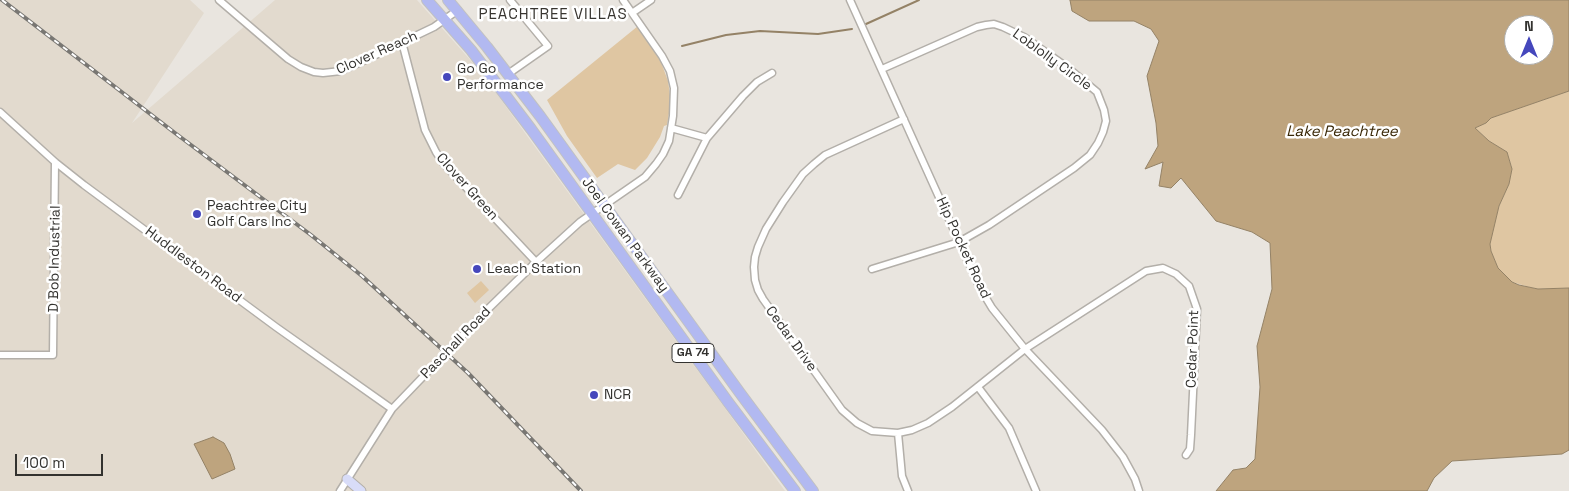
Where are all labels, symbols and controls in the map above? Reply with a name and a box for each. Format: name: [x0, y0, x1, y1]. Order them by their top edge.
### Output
district label: PEACHTREE VILLAS: [476, 6, 630, 24]
north arrow: [1504, 15, 1554, 65]
text: N: [1524, 17, 1534, 35]
street label: Loblolly Circle: [1009, 26, 1095, 94]
street label: Clover Reach: [334, 28, 420, 78]
place label: Go Go Performance: [457, 61, 544, 94]
marker: Go Go Performance: [441, 71, 453, 83]
water label: Lake Peachtree: [1286, 123, 1398, 141]
street label: Clover Green: [432, 150, 502, 224]
street label: Joel Cowan Parkway: [578, 174, 672, 296]
street label: Hip Pocket Road: [932, 195, 994, 301]
place label: Peachtree City Golf Cars Inc: [207, 198, 307, 230]
street label: D Bob Industrial: [46, 205, 64, 313]
marker: Peachtree City Golf Cars Inc: [191, 208, 203, 220]
street label: Huddleston Road: [142, 223, 244, 307]
place label: Leach Station: [487, 261, 581, 277]
marker: Leach Station: [471, 263, 483, 275]
street label: Cedar Drive: [762, 303, 820, 375]
street label: Paschall Road: [417, 304, 495, 382]
street label: Cedar Point: [1183, 310, 1203, 388]
road number: GA 74: [672, 343, 714, 362]
place label: NCR: [604, 387, 631, 403]
marker: NCR: [588, 389, 600, 401]
scale bar: [18, 444, 105, 476]
text: 100 m: [23, 453, 65, 472]

